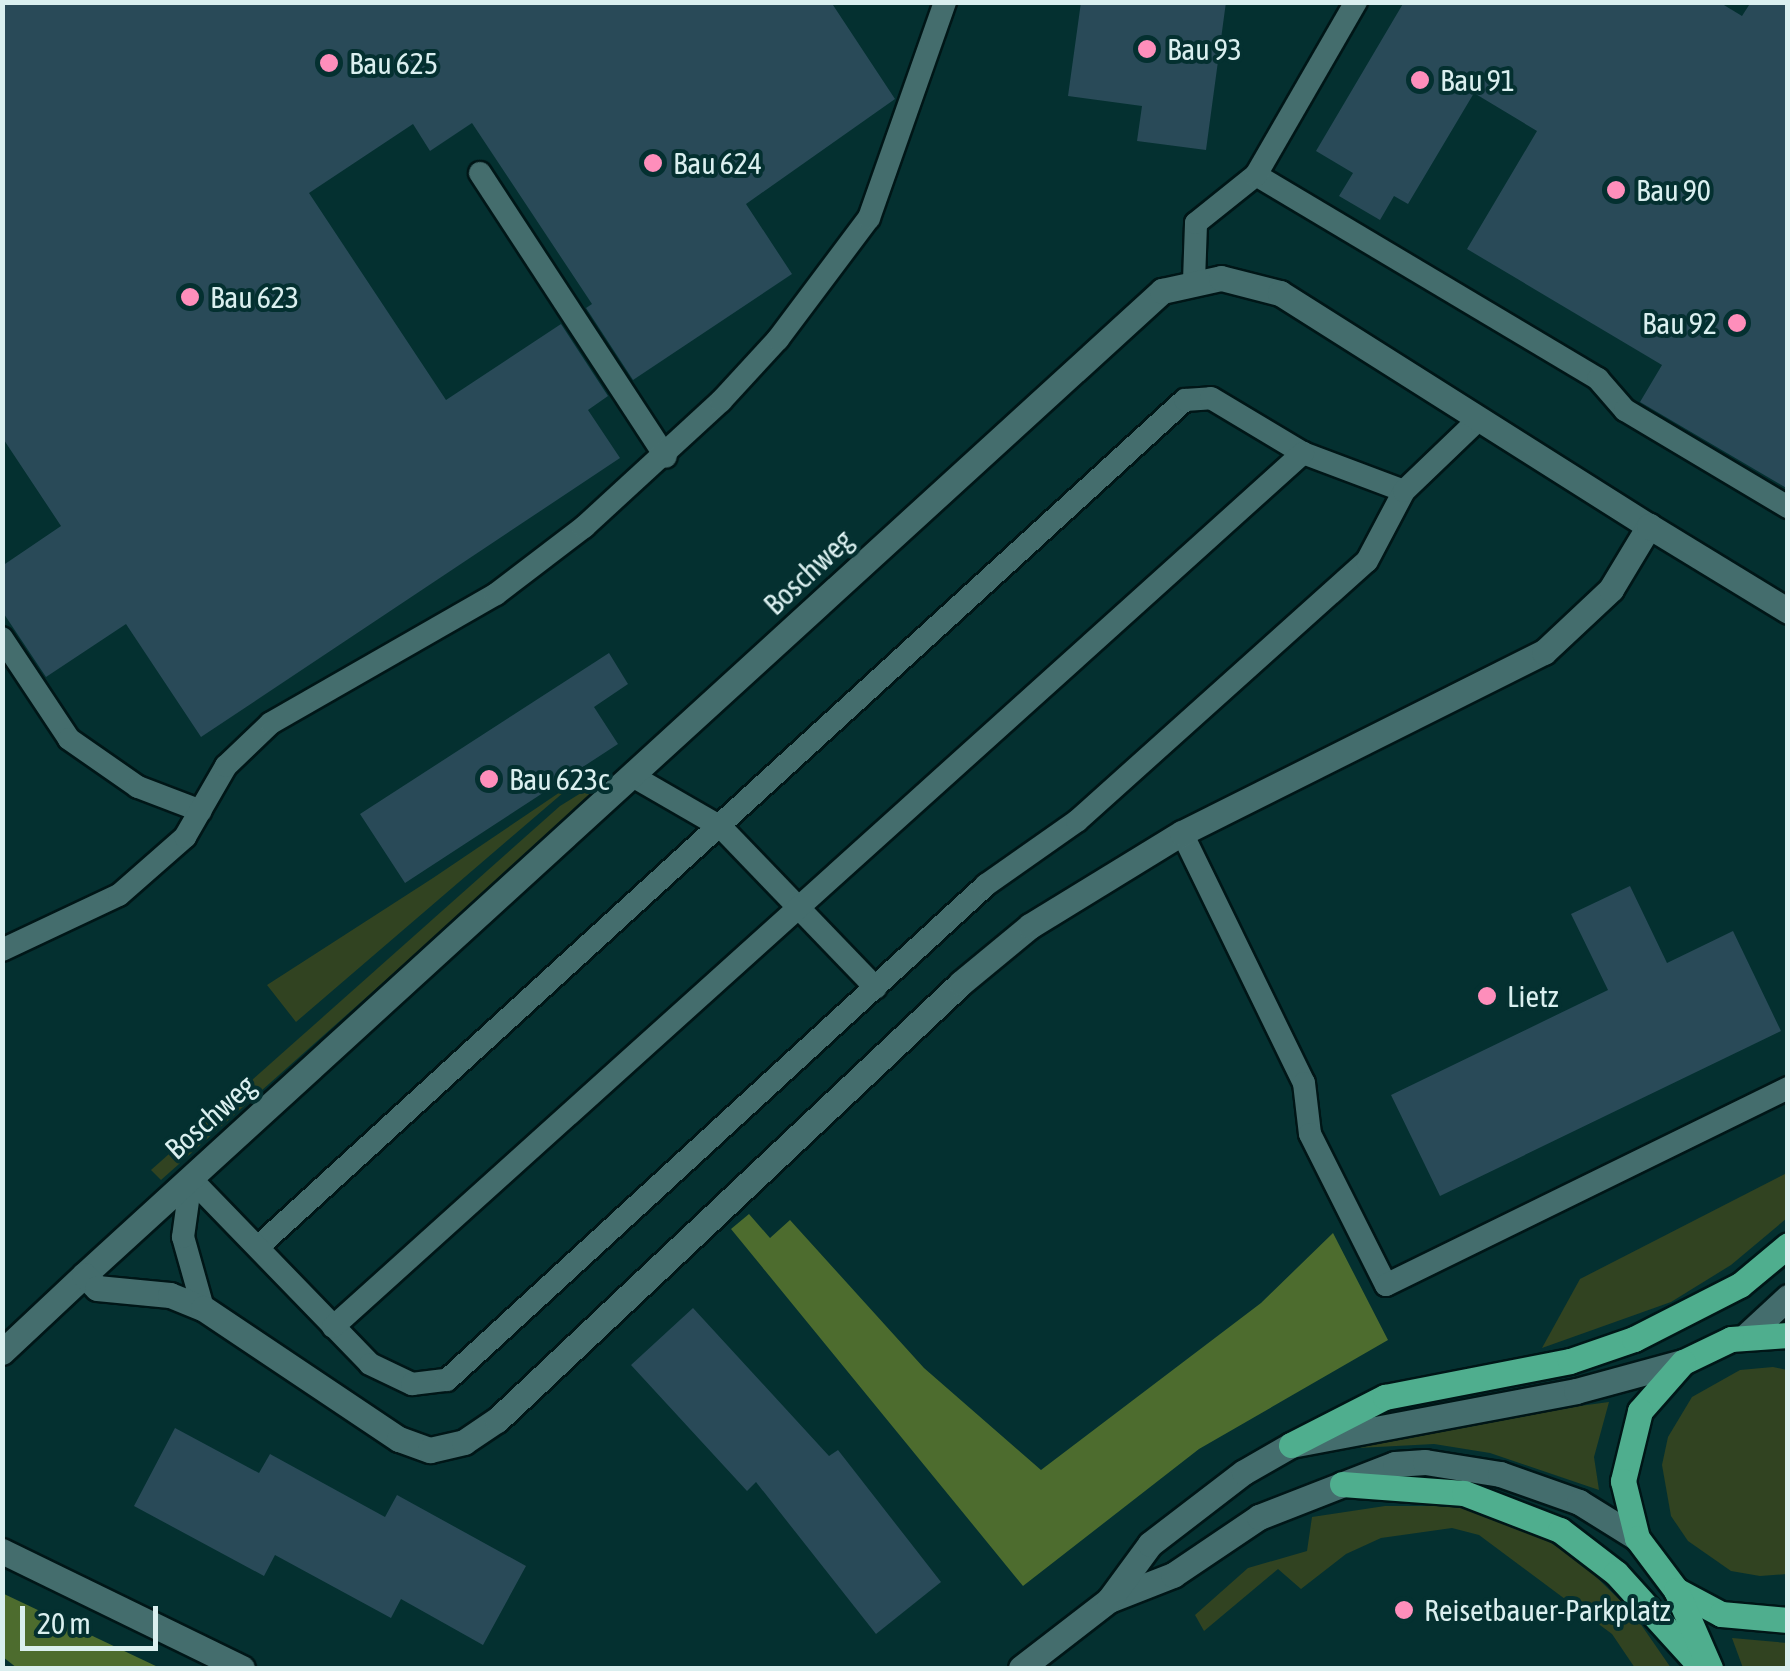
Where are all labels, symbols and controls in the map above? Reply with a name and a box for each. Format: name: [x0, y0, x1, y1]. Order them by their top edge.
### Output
place label: Bau 93: [1167, 31, 1242, 67]
marker: Bau 93: [1136, 38, 1158, 60]
place label: Bau 625: [349, 45, 438, 81]
marker: Bau 625: [318, 52, 340, 74]
place label: Bau 91: [1440, 62, 1515, 98]
marker: Bau 91: [1409, 69, 1431, 91]
place label: Bau 624: [673, 145, 762, 181]
marker: Bau 624: [642, 152, 664, 174]
place label: Bau 90: [1636, 172, 1711, 208]
marker: Bau 90: [1605, 179, 1627, 201]
place label: Bau 623: [210, 279, 299, 315]
marker: Bau 623: [179, 286, 201, 308]
place label: Bau 92: [1642, 305, 1717, 341]
marker: Bau 92: [1726, 312, 1748, 334]
street label: Boschweg: [756, 522, 860, 622]
place label: Bau 623c: [509, 761, 609, 797]
marker: Bau 623c: [478, 768, 500, 790]
place label: Lietz: [1507, 978, 1559, 1014]
marker: Lietz: [1476, 985, 1498, 1007]
street label: Boschweg: [158, 1067, 262, 1167]
scale bar: [25, 1586, 162, 1648]
place label: Reisetbauer-Parkplatz: [1424, 1592, 1671, 1628]
marker: Reisetbauer-Parkplatz: [1393, 1599, 1415, 1621]
text: 20 m: [37, 1606, 91, 1640]

